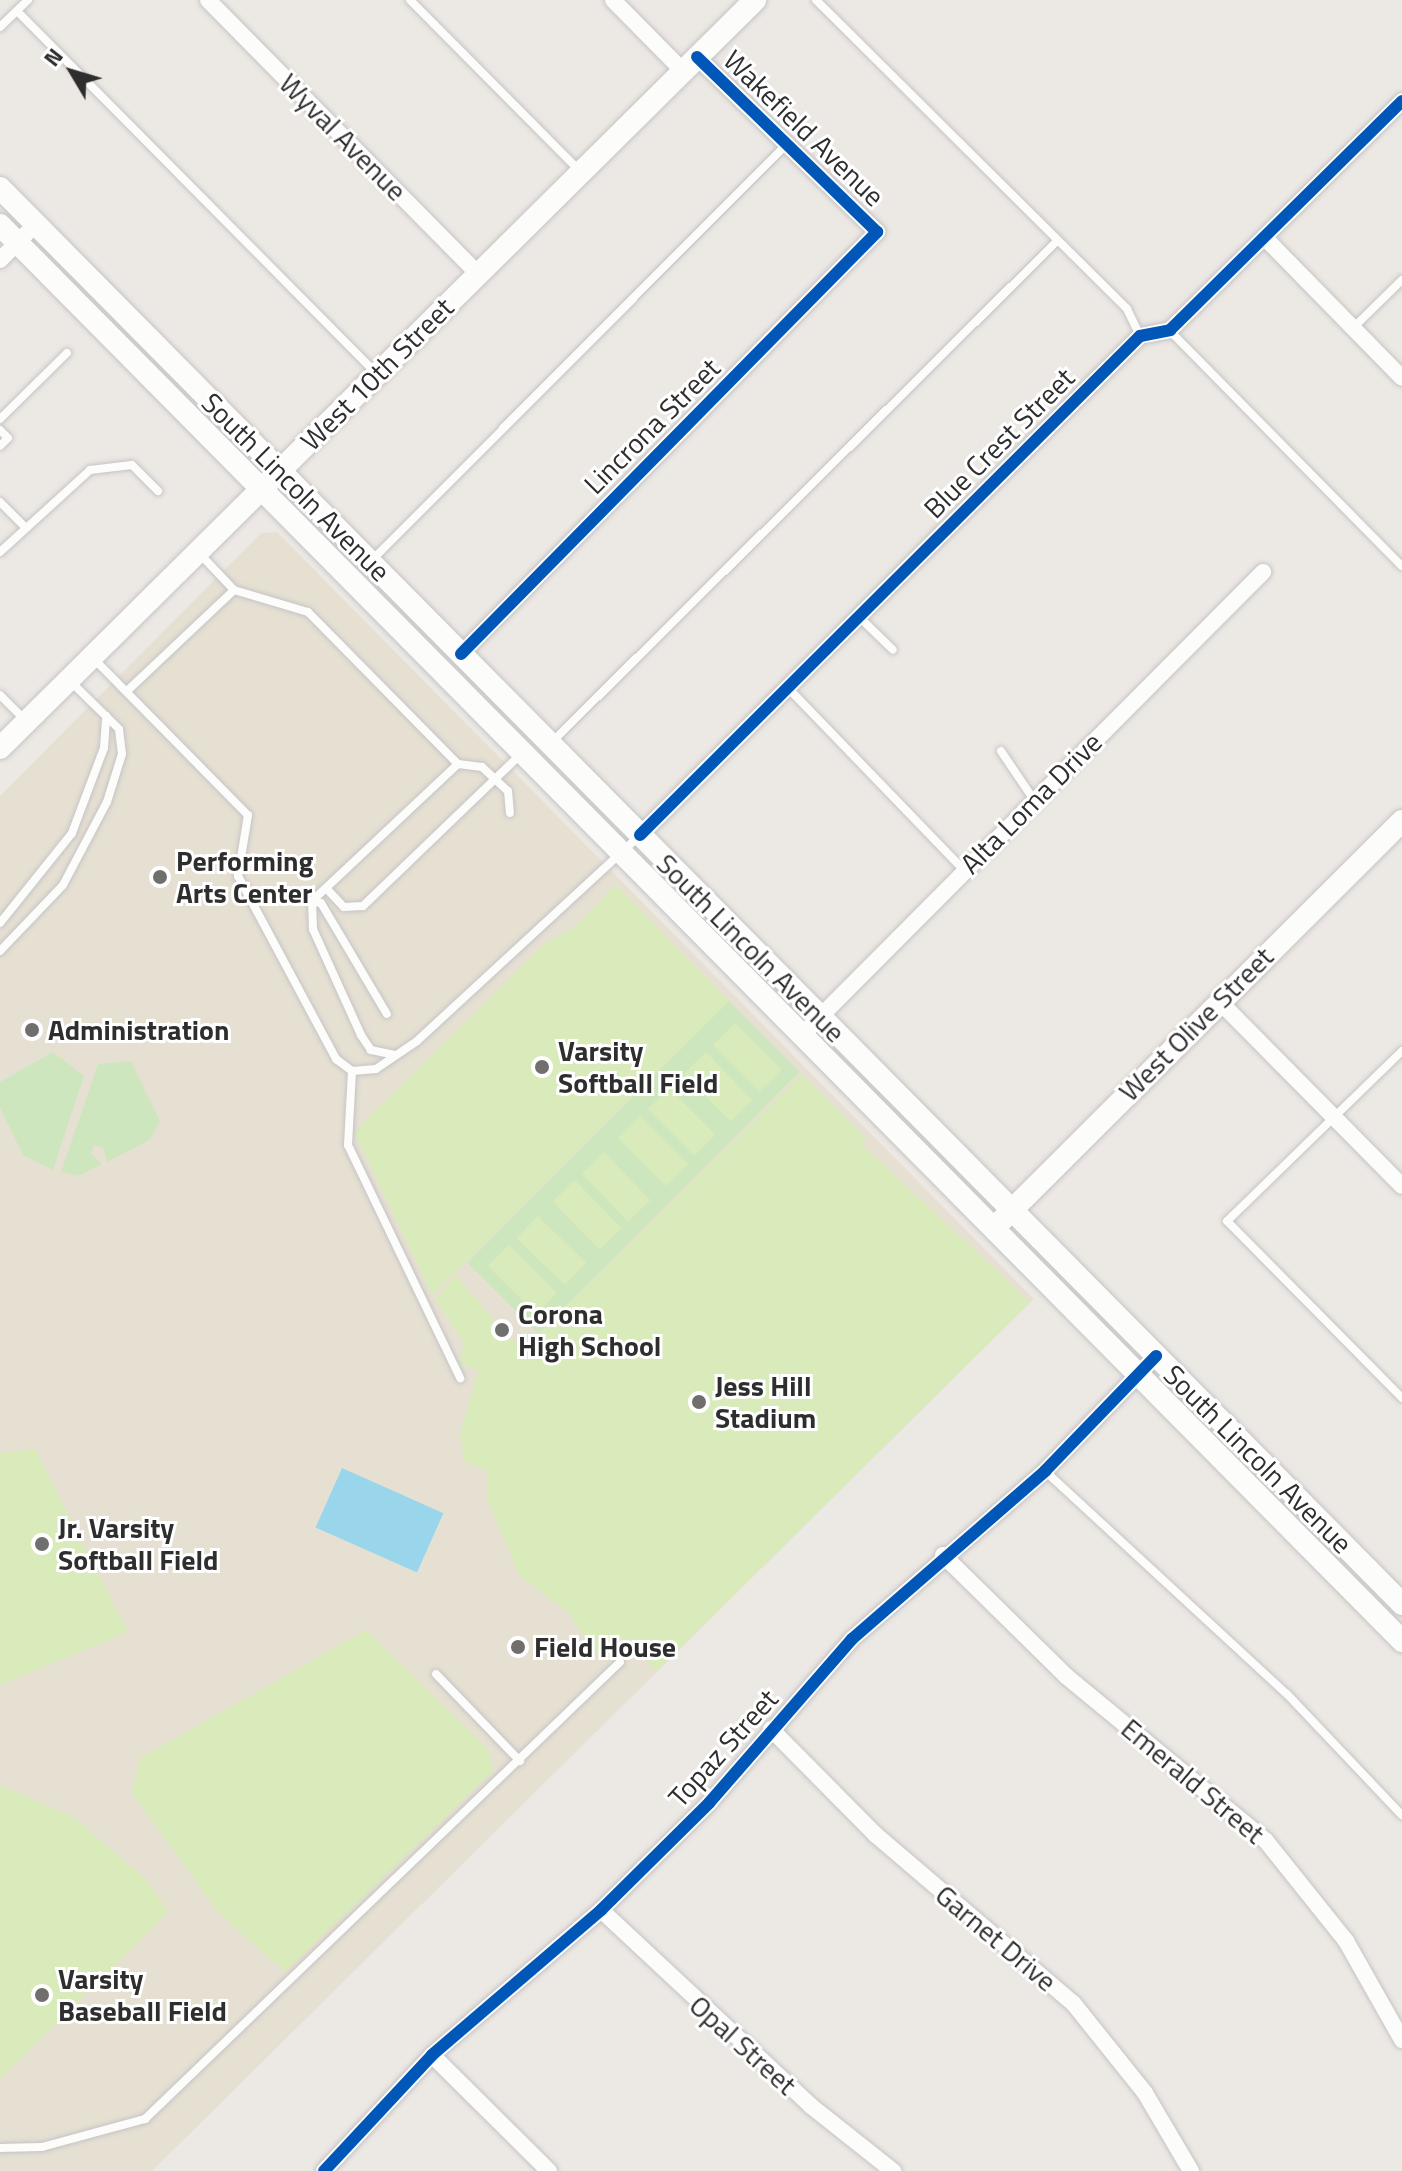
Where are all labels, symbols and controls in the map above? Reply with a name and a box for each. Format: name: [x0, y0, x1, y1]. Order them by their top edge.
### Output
north arrow: [32, 32, 112, 112]
text: N: [35, 41, 71, 74]
street label: Wakefield Avenue: [717, 43, 891, 213]
street label: Wyval Avenue: [272, 66, 414, 208]
street label: West 10th Street: [294, 291, 460, 457]
street label: Lincrona Street: [577, 351, 727, 501]
street label: Blue Crest Street: [917, 361, 1081, 525]
street label: South Lincoln Avenue: [195, 386, 397, 588]
street label: Alta Loma Drive: [953, 725, 1109, 881]
place label: Performing Arts Center: [176, 844, 314, 910]
street label: South Lincoln Avenue: [650, 847, 852, 1049]
marker: Performing Arts Center: [151, 868, 169, 886]
street label: West Olive Street: [1112, 940, 1280, 1108]
place label: Administration: [48, 1013, 229, 1047]
marker: Administration: [23, 1021, 41, 1039]
place label: Varsity Softball Field: [558, 1034, 718, 1100]
marker: Varsity Softball Field: [533, 1058, 551, 1076]
place label: Corona High School: [518, 1297, 661, 1363]
marker: Corona High School: [493, 1321, 511, 1339]
street label: South Lincoln Avenue: [1157, 1358, 1359, 1560]
place label: Jess Hill Stadium: [715, 1369, 816, 1435]
marker: Jess Hill Stadium: [690, 1393, 708, 1411]
place label: Jr. Varsity Softball Field: [58, 1511, 218, 1577]
marker: Jr. Varsity Softball Field: [33, 1535, 51, 1553]
place label: Field House: [534, 1630, 676, 1664]
marker: Field House: [509, 1638, 527, 1656]
street label: Topaz Street: [661, 1682, 785, 1814]
street label: Emerald Street: [1115, 1711, 1271, 1851]
street label: Garnet Drive: [929, 1878, 1063, 1998]
place label: Varsity Baseball Field: [58, 1962, 227, 2028]
marker: Varsity Baseball Field: [33, 1986, 51, 2004]
street label: Opal Street: [683, 1988, 803, 2102]

